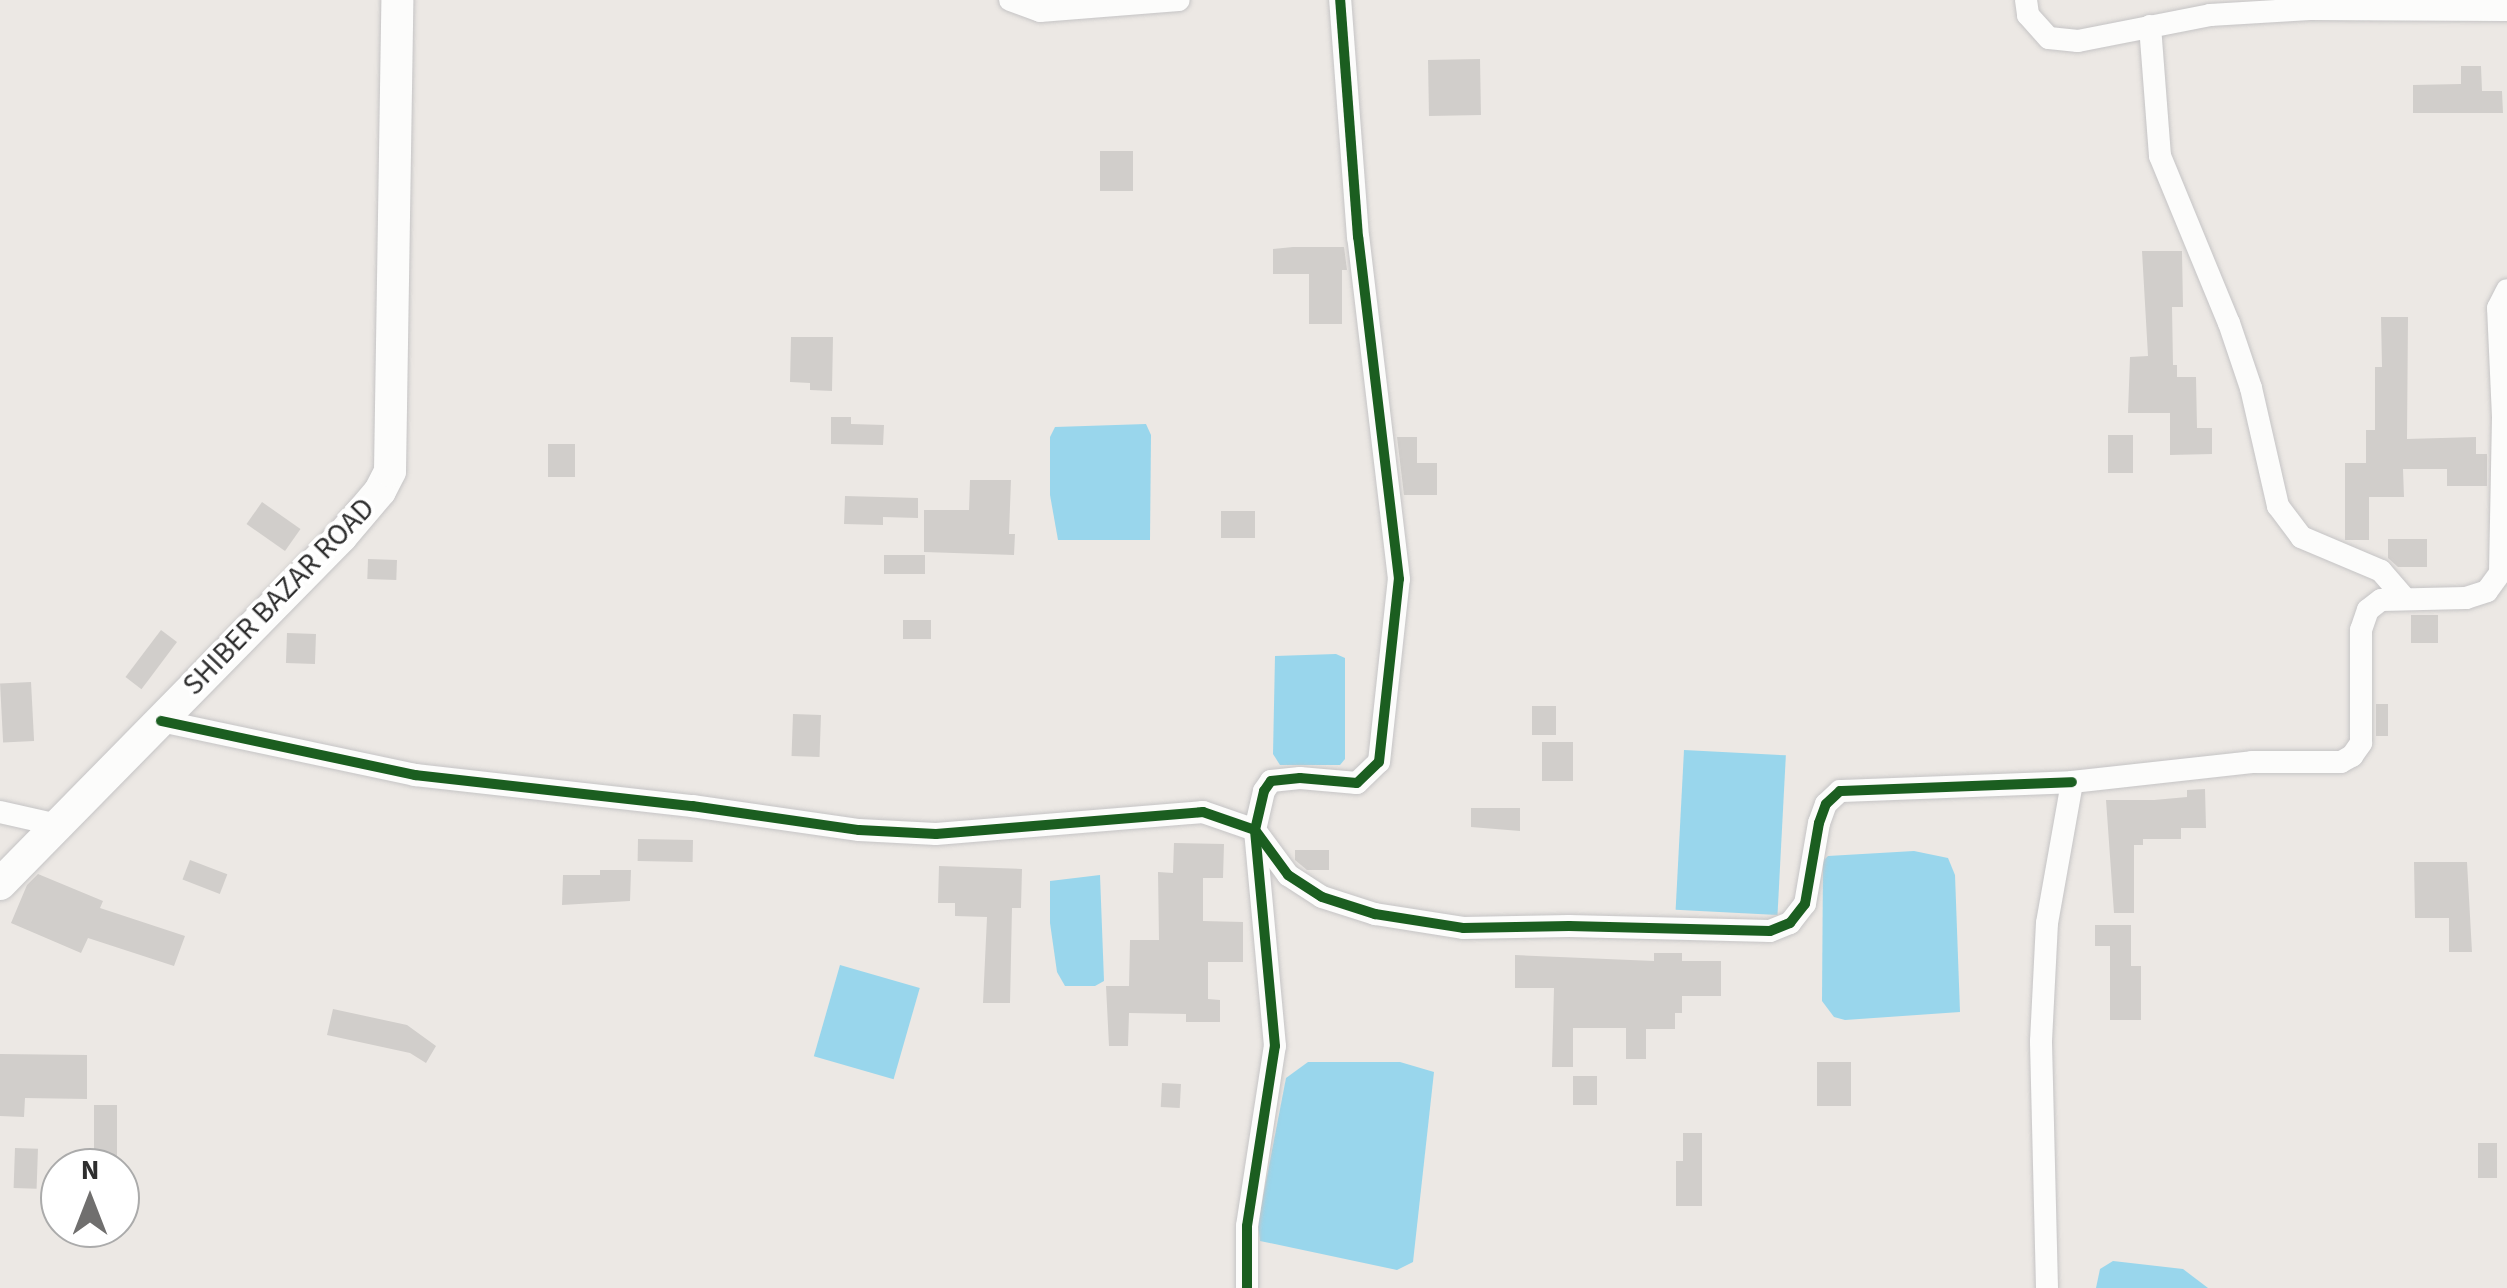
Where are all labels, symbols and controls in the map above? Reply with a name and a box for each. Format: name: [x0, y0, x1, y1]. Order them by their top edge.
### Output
street label: SHIBER BAZAR ROAD: [176, 491, 382, 703]
north arrow: [40, 1148, 140, 1248]
text: N: [81, 1150, 99, 1190]

